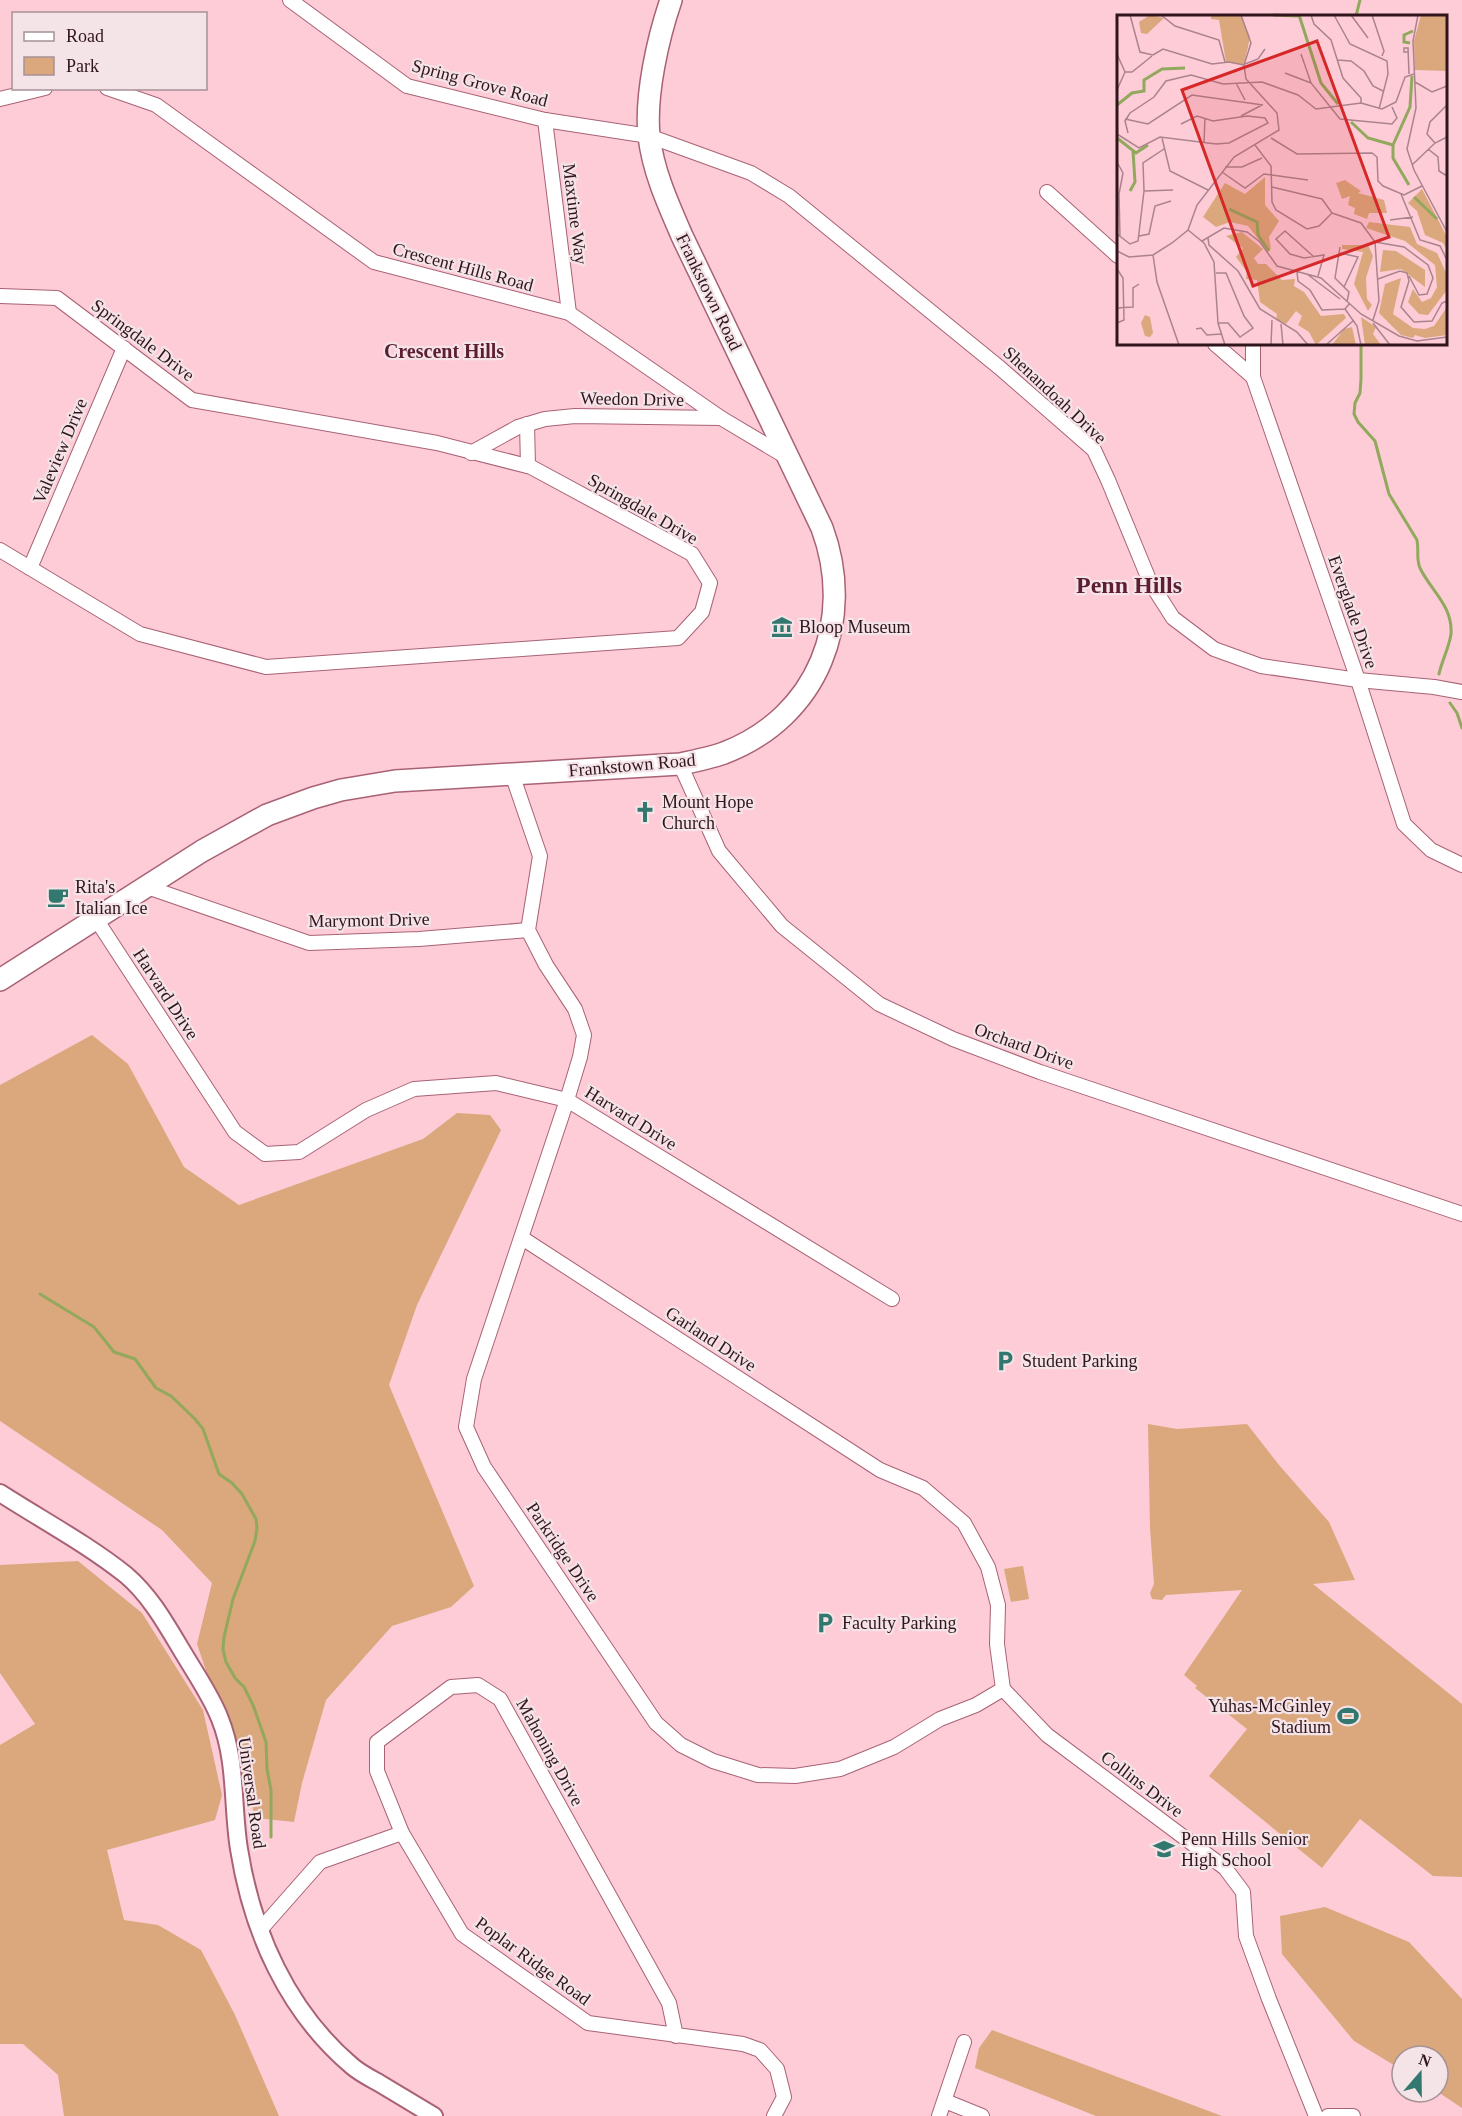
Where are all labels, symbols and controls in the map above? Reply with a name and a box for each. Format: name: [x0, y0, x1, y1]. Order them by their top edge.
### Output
legend: [12, 12, 207, 90]
inset map: [1117, 15, 1447, 345]
text: Road: [66, 26, 104, 46]
street label: Spring Grove Road: [410, 55, 550, 111]
text: Park: [66, 56, 99, 76]
street label: Maxtime Way: [559, 162, 591, 266]
street label: Frankstown Road: [672, 230, 746, 354]
street label: Crescent Hills Road: [390, 239, 536, 295]
street label: Springdale Drive: [88, 295, 198, 385]
district label: Crescent Hills: [384, 340, 504, 362]
street label: Shenandoah Drive: [999, 342, 1111, 448]
street label: Weedon Drive: [580, 388, 684, 410]
street label: Valeview Drive: [29, 395, 91, 507]
street label: Springdale Drive: [585, 469, 701, 549]
street label: Everglade Drive: [1324, 553, 1382, 671]
district label: Penn Hills: [1076, 572, 1182, 598]
museum icon: Bloop Museum: [770, 615, 794, 639]
place label: Bloop Museum: [799, 617, 911, 637]
street label: Frankstown Road: [568, 749, 696, 781]
place label: Mount Hope Church: [662, 792, 754, 833]
church icon: Mount Hope Church: [633, 800, 657, 824]
place label: Rita's Italian Ice: [75, 877, 147, 918]
cafe icon: Rita's Italian Ice: [46, 885, 70, 909]
street label: Marymont Drive: [308, 909, 430, 931]
street label: Harvard Drive: [129, 945, 203, 1043]
street label: Orchard Drive: [972, 1019, 1077, 1073]
street label: Harvard Drive: [581, 1082, 681, 1154]
street label: Garland Drive: [662, 1302, 760, 1376]
parking icon: Student Parking: [993, 1349, 1017, 1373]
place label: Student Parking: [1022, 1351, 1138, 1371]
street label: Parkridge Drive: [522, 1499, 604, 1605]
parking icon: Faculty Parking: [813, 1611, 837, 1635]
place label: Faculty Parking: [842, 1613, 957, 1633]
street label: Mahoning Drive: [512, 1695, 588, 1809]
place label: Yuhas-McGinley Stadium: [1208, 1696, 1331, 1737]
sports icon: Yuhas-McGinley Stadium: [1336, 1704, 1360, 1728]
street label: Universal Road: [234, 1736, 270, 1850]
street label: Collins Drive: [1097, 1747, 1187, 1821]
place label: Penn Hills Senior High School: [1181, 1829, 1308, 1870]
school or university icon: Penn Hills Senior High School: [1152, 1837, 1176, 1861]
street label: Poplar Ridge Road: [472, 1913, 594, 2009]
north arrow: [1390, 2044, 1450, 2104]
text: N: [1417, 2050, 1434, 2070]

